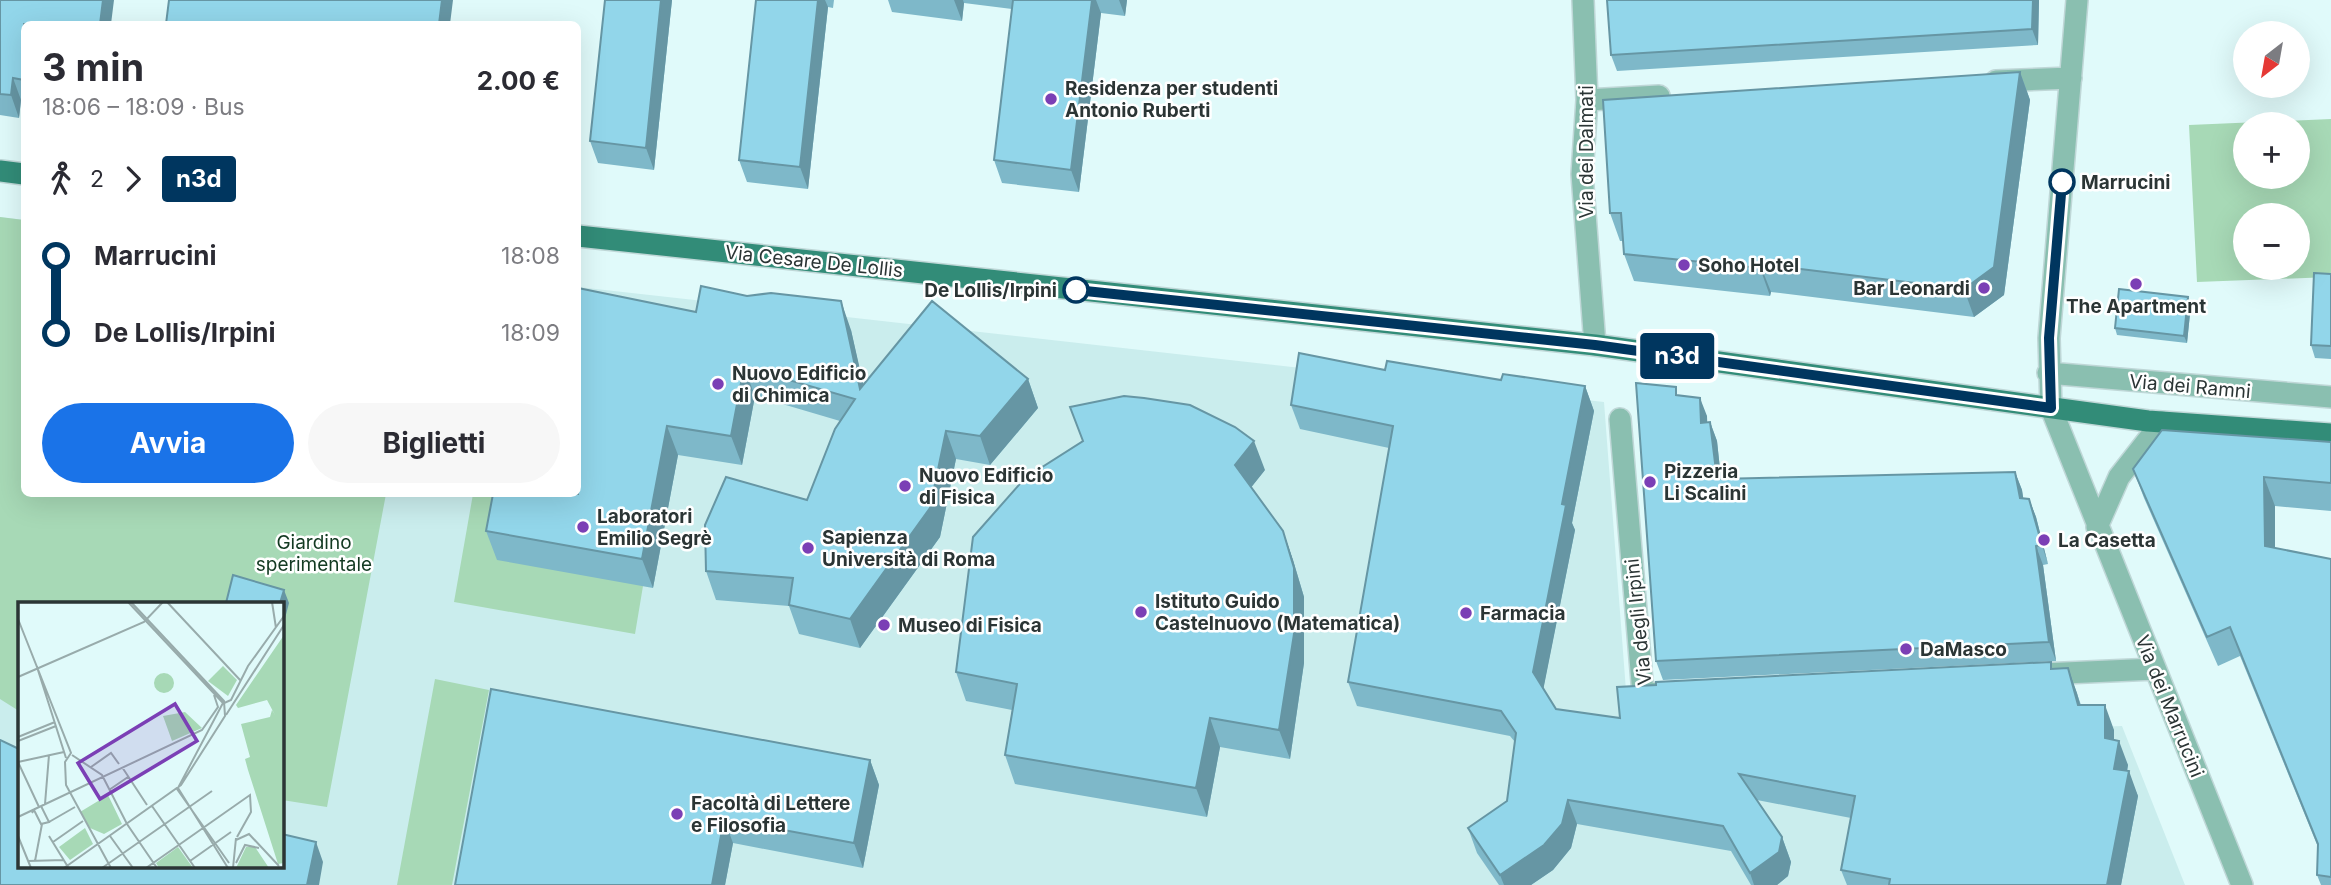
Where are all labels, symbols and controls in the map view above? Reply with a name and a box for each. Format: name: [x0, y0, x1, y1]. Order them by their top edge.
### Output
north arrow: [2233, 21, 2310, 98]
map controls: [2233, 21, 2310, 280]
text: 3 min: [42, 44, 144, 90]
text: 2.00 €: [477, 65, 560, 96]
place label: Residenza per studenti Antonio Ruberti: [1065, 77, 1278, 122]
street label: Via dei Dalmati: [1575, 85, 1598, 219]
marker: Residenza per studenti Antonio Ruberti: [1043, 91, 1059, 107]
text: 18:06 – 18:09 · Bus: [42, 93, 245, 121]
button: +: [2233, 112, 2310, 189]
icon: walk: [42, 160, 80, 198]
icon: forward: [114, 160, 152, 198]
text: n3d: [176, 164, 222, 193]
text: 2: [90, 165, 104, 193]
marker: Marrucini: [2049, 169, 2075, 195]
place label: Marrucini: [2081, 171, 2170, 194]
button: −: [2233, 203, 2310, 280]
text: Marrucini: [94, 240, 216, 271]
street label: Via Cesare De Lollis: [724, 241, 904, 282]
text: 18:08: [501, 242, 560, 270]
place label: Soho Hotel: [1698, 254, 1799, 277]
marker: Soho Hotel: [1676, 257, 1692, 273]
marker: The Apartment: [2128, 276, 2144, 292]
marker: De Lollis/Irpini: [1063, 277, 1089, 303]
place label: Bar Leonardi: [1853, 277, 1970, 300]
place label: De Lollis/Irpini: [924, 279, 1057, 302]
marker: Bar Leonardi: [1976, 280, 1992, 296]
place label: The Apartment: [2066, 295, 2206, 318]
text: De Lollis/Irpini: [94, 317, 276, 348]
text: 18:09: [501, 319, 560, 347]
line badge: n3d: [1637, 333, 1717, 379]
text: n3d: [1654, 341, 1700, 370]
place label: Nuovo Edificio di Chimica: [732, 362, 866, 407]
street label: Via dei Ramni: [2128, 370, 2252, 403]
marker: Nuovo Edificio di Chimica: [710, 376, 726, 392]
button: Avvia: [42, 403, 294, 483]
button: Biglietti: [308, 403, 560, 483]
place label: Pizzeria Li Scalini: [1664, 460, 1747, 505]
place label: Nuovo Edificio di Fisica: [919, 464, 1053, 509]
marker: Pizzeria Li Scalini: [1642, 474, 1658, 490]
marker: Nuovo Edificio di Fisica: [897, 478, 913, 494]
place label: Laboratori Emilio Segrè: [597, 505, 712, 550]
marker: Laboratori Emilio Segrè: [575, 519, 591, 535]
place label: Sapienza Università di Roma: [822, 526, 995, 571]
place label: La Casetta: [2058, 529, 2156, 552]
park label: Giardino sperimentale: [256, 531, 372, 576]
marker: La Casetta: [2036, 532, 2052, 548]
marker: Sapienza Università di Roma: [800, 540, 816, 556]
street label: Via degli Irpini: [1620, 557, 1657, 686]
place label: Istituto Guido Castelnuovo (Matematica): [1155, 590, 1400, 635]
inset map: [18, 602, 284, 868]
place label: Farmacia: [1480, 602, 1565, 625]
marker: Istituto Guido Castelnuovo (Matematica): [1133, 604, 1149, 620]
marker: Farmacia: [1458, 605, 1474, 621]
place label: Museo di Fisica: [898, 614, 1042, 637]
marker: Museo di Fisica: [876, 617, 892, 633]
street label: Via dei Marrucini: [2131, 632, 2209, 781]
place label: DaMasco: [1920, 638, 2007, 661]
marker: DaMasco: [1898, 641, 1914, 657]
place label: Facoltà di Lettere e Filosofia: [691, 792, 850, 837]
marker: Facoltà di Lettere e Filosofia: [669, 806, 685, 822]

